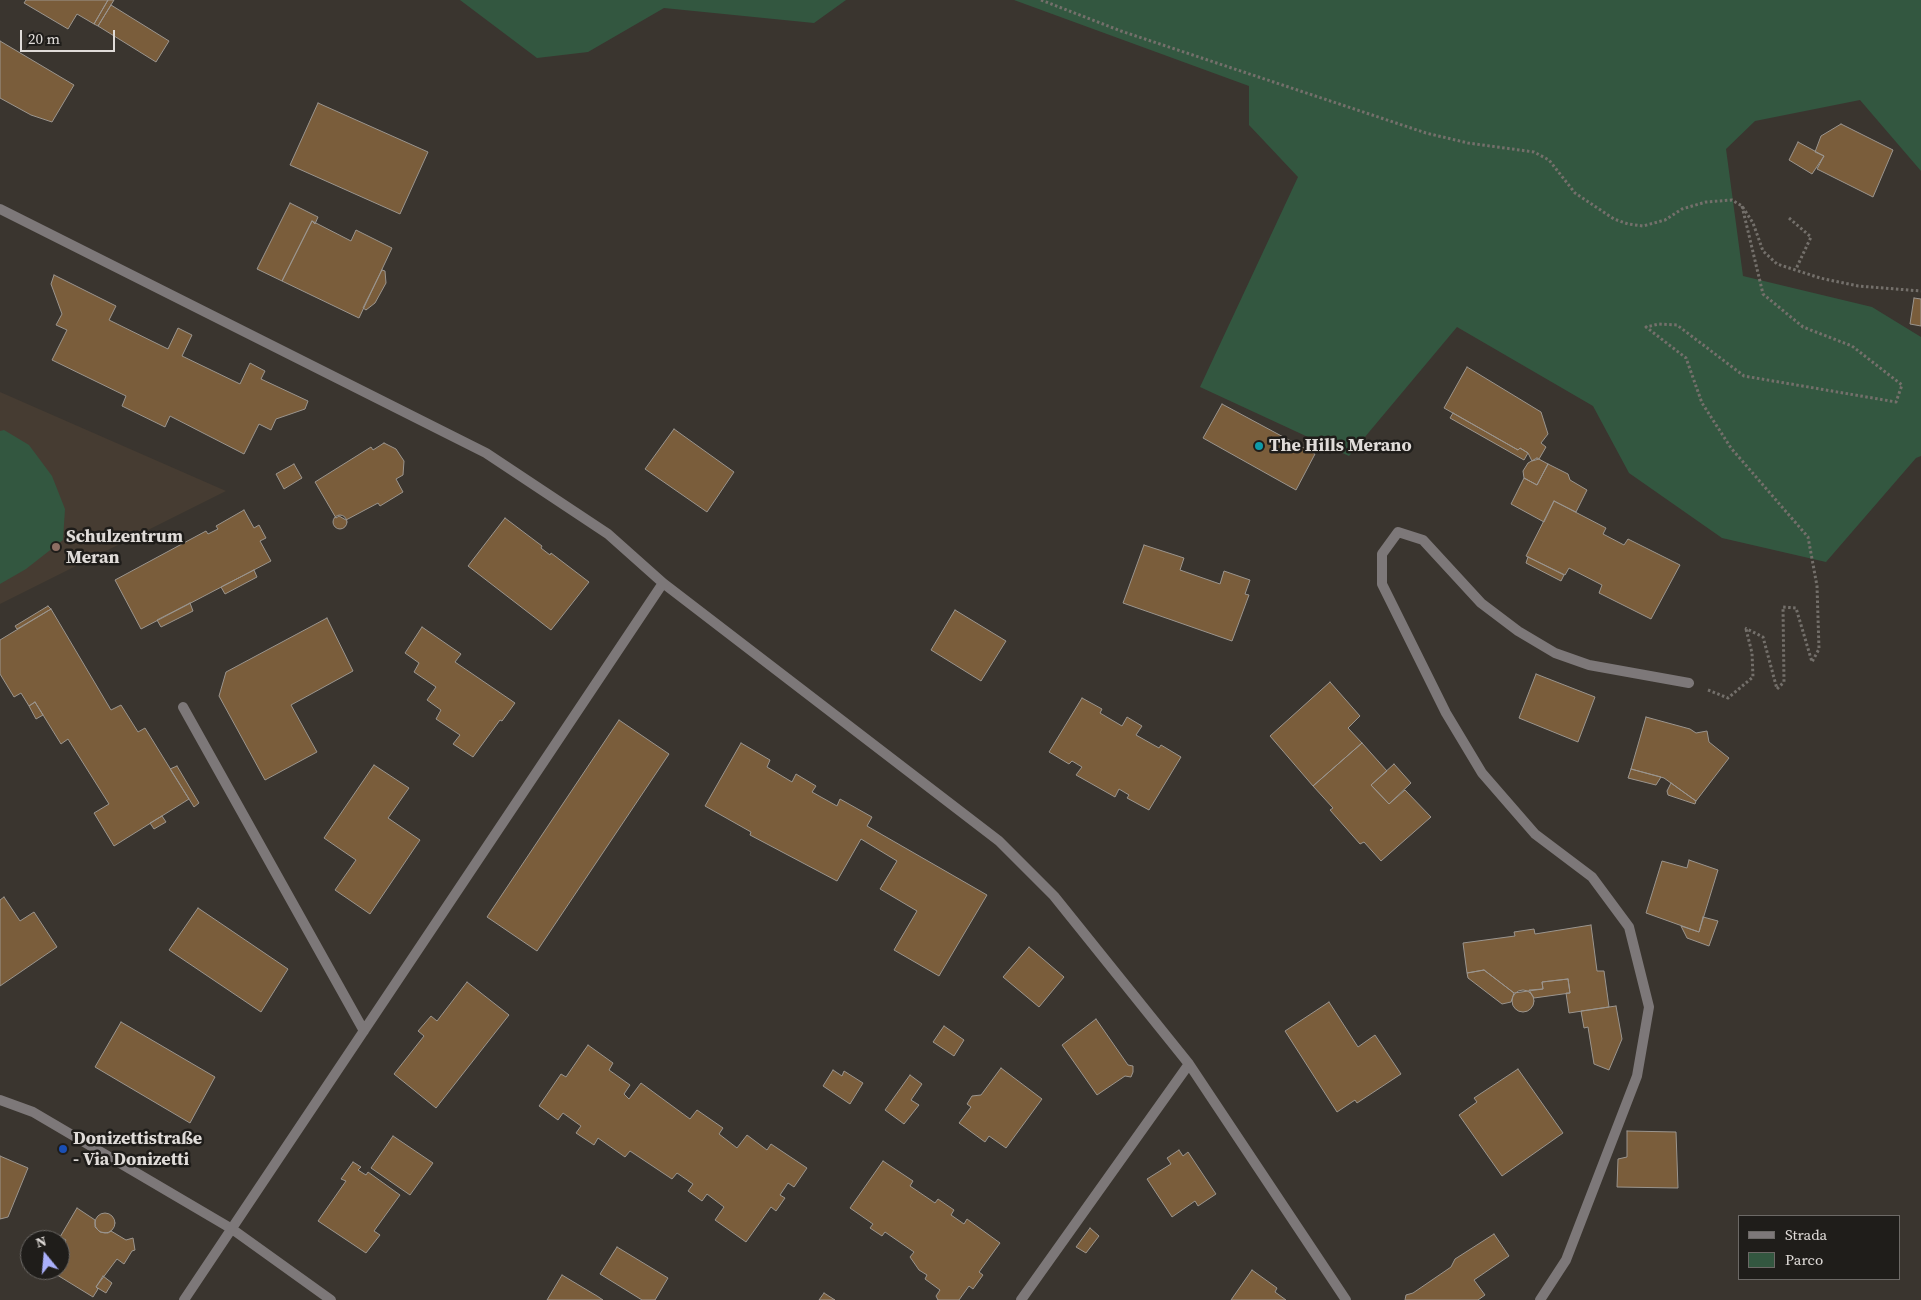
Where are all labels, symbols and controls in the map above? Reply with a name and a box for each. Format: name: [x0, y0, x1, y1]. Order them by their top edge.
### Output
scale bar: [22, 20, 118, 52]
text: 20 m: [28, 28, 60, 49]
place label: The Hills Merano: [1269, 435, 1412, 457]
marker: The Hills Merano: [1253, 440, 1265, 452]
place label: Schulzentrum Meran: [66, 526, 183, 568]
marker: Schulzentrum Meran: [50, 541, 62, 553]
place label: Donizettistraße - Via Donizetti: [73, 1128, 202, 1170]
marker: Donizettistraße - Via Donizetti: [57, 1143, 69, 1155]
legend: [1738, 1215, 1901, 1280]
text: Strada: [1785, 1224, 1827, 1245]
north arrow: [20, 1230, 70, 1280]
text: N: [33, 1231, 49, 1253]
text: Parco: [1785, 1249, 1823, 1270]

